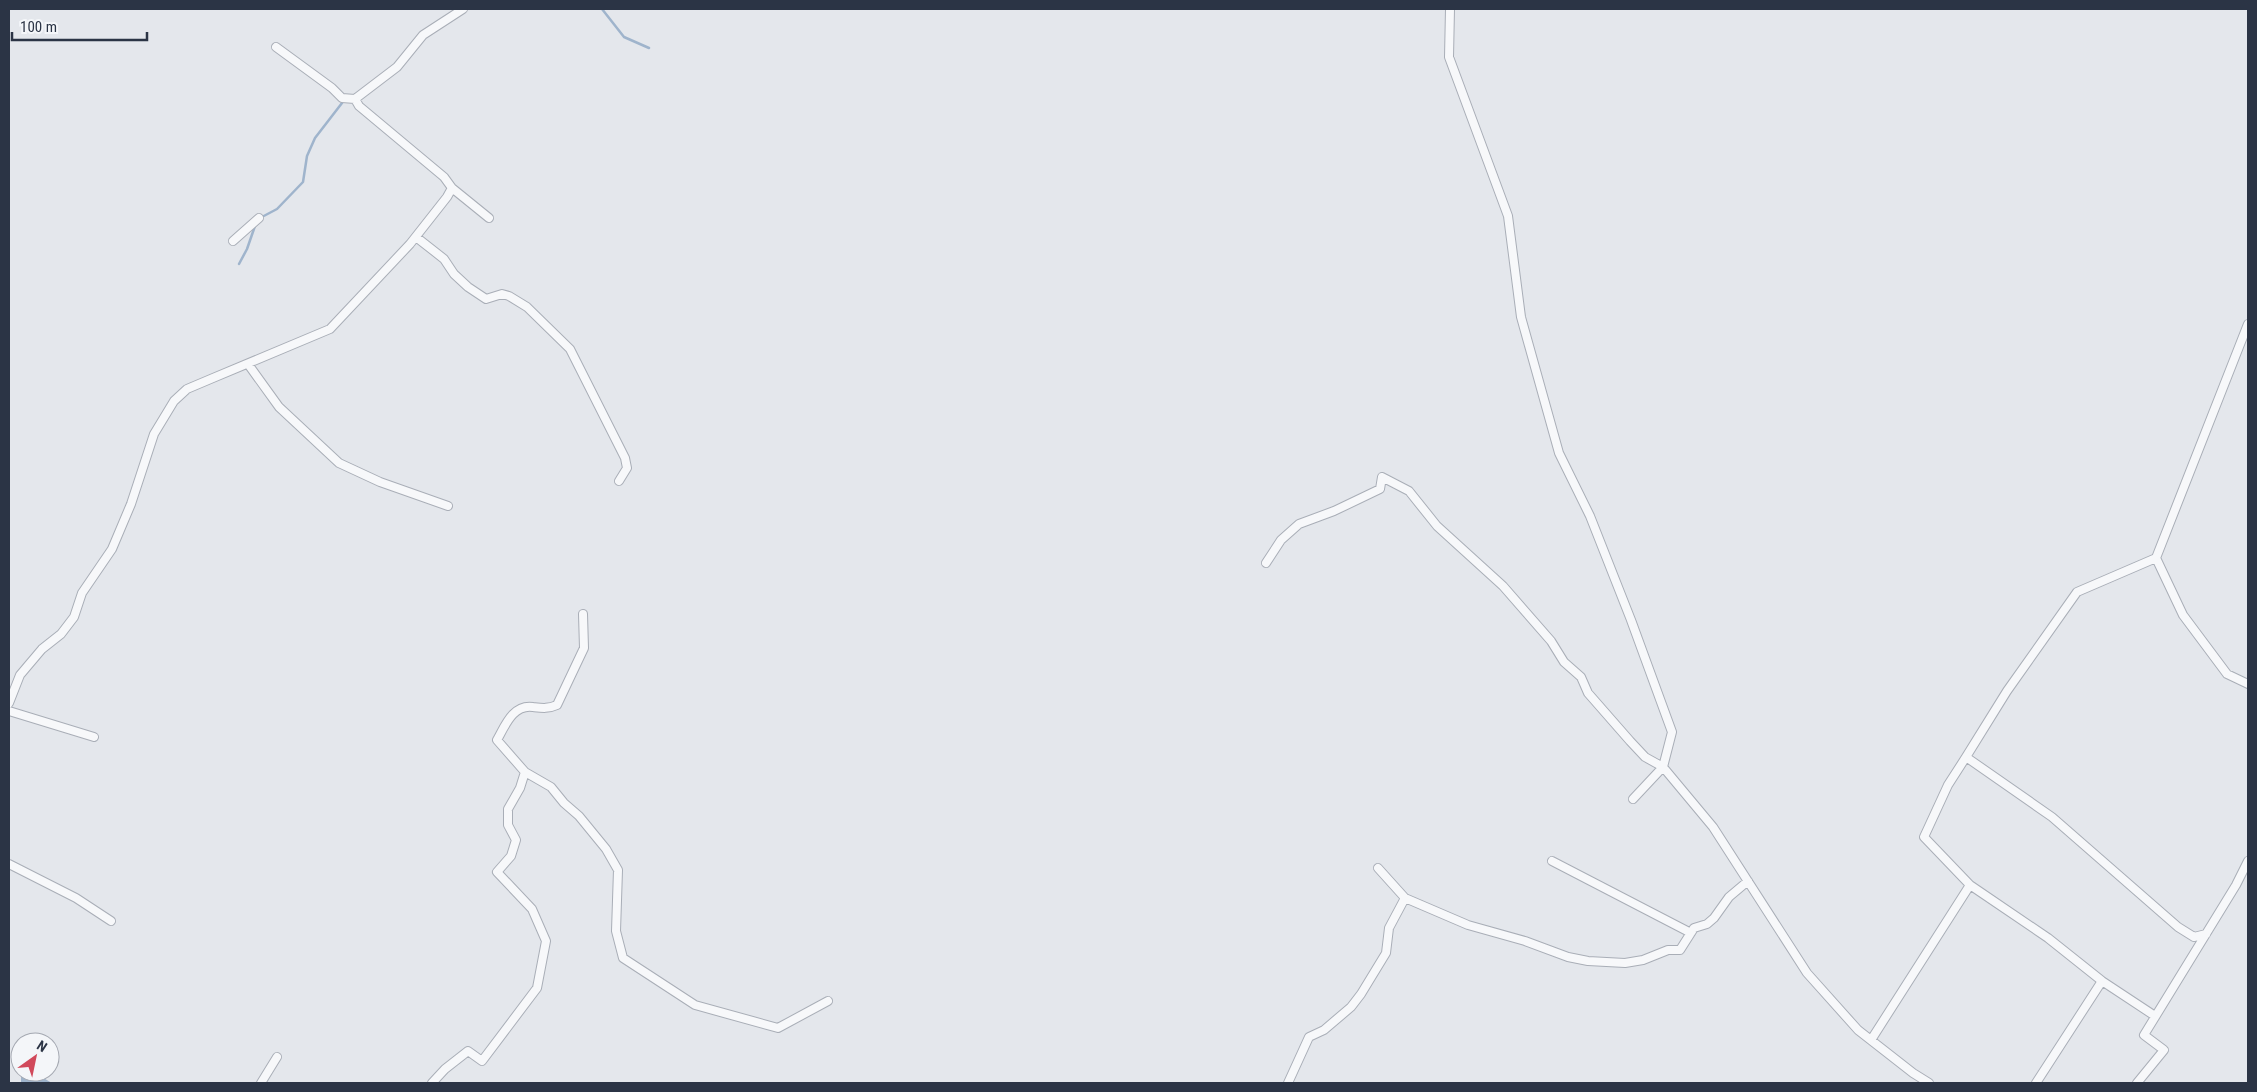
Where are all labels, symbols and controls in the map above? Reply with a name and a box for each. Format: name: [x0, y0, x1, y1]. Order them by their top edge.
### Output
scale bar: [12, 10, 148, 42]
text: 100 m: [20, 18, 57, 36]
north arrow: [10, 1032, 60, 1082]
text: N: [34, 1037, 50, 1055]

